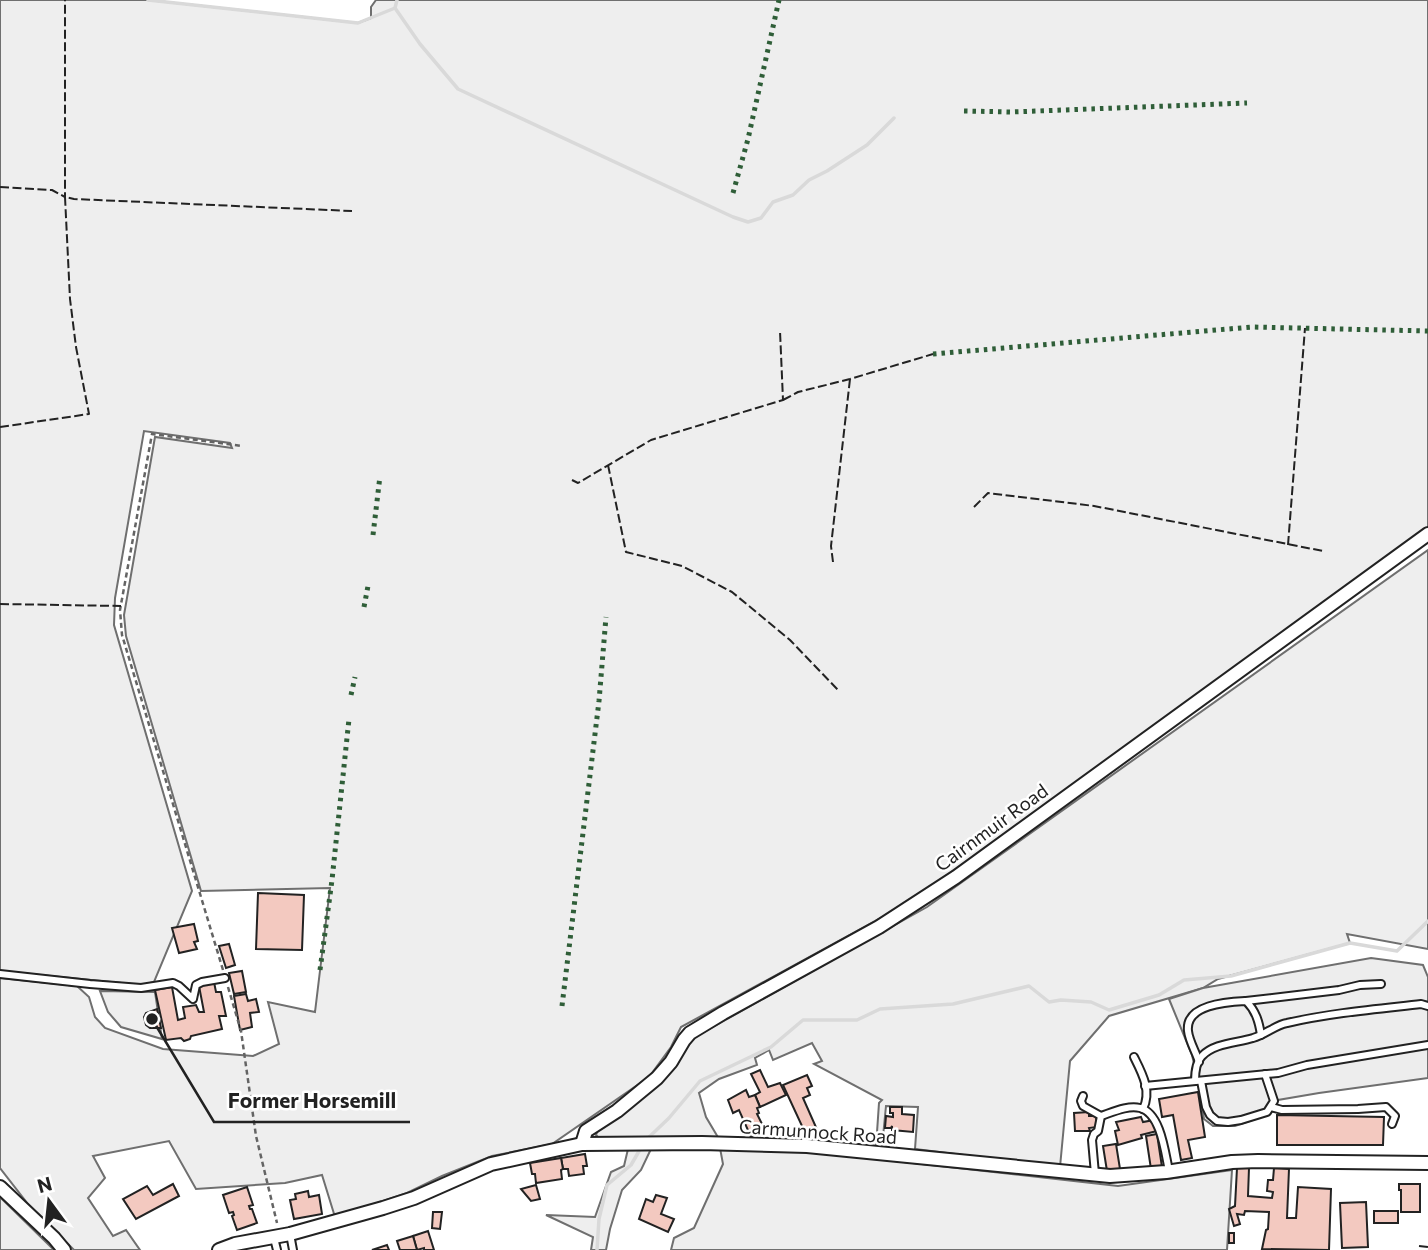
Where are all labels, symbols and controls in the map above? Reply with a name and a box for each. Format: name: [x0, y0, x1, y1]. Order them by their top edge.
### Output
street label: Cairnmuir Road: [930, 778, 1052, 876]
callout: Former Horsemill: [214, 1080, 410, 1122]
text: Former Horsemill: [228, 1087, 396, 1112]
street label: Carmunnock Road: [738, 1114, 898, 1148]
north arrow: [14, 1166, 84, 1236]
text: N: [35, 1171, 54, 1197]

